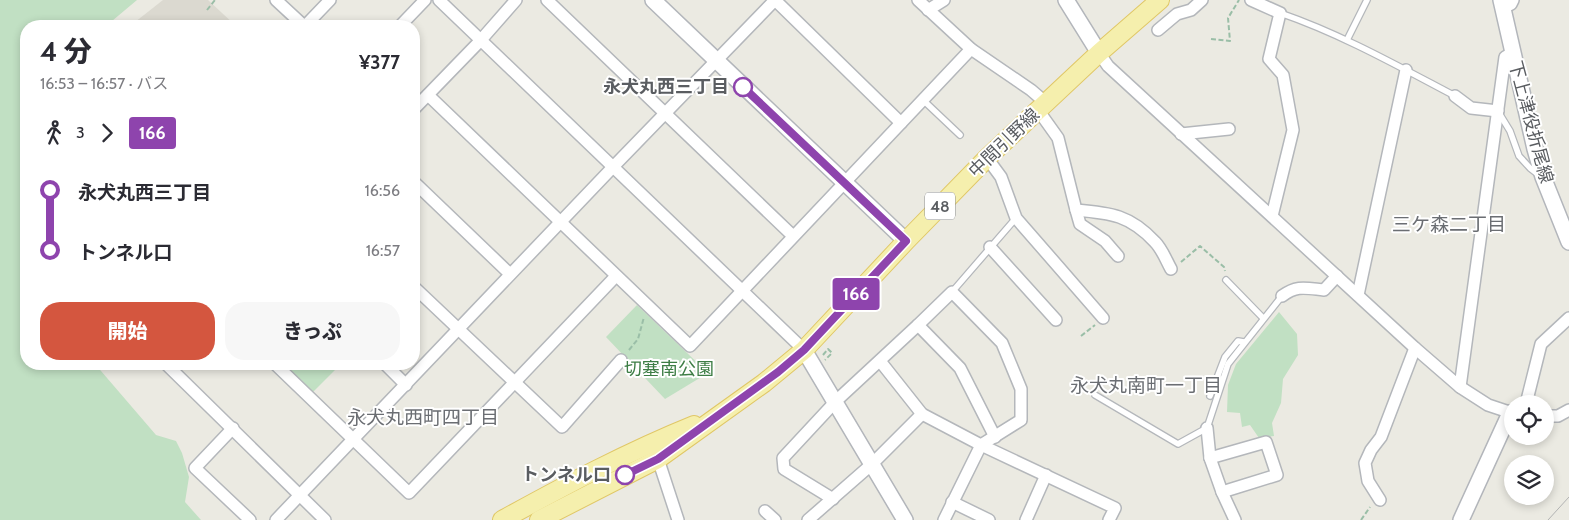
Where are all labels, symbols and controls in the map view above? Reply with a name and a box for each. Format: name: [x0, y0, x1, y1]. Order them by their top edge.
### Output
text: 4 分: [40, 34, 92, 68]
text: ¥377: [359, 51, 400, 74]
street label: 下上津役折尾線: [1504, 58, 1558, 186]
text: 16:53 – 16:57 · バス: [40, 74, 168, 93]
place label: 永犬丸西三丁目: [603, 76, 729, 98]
marker: 永犬丸西三丁目: [733, 77, 753, 97]
street label: 中間引野線: [964, 104, 1044, 182]
icon: walk: [40, 119, 68, 147]
icon: forward: [93, 119, 121, 147]
text: 166: [139, 122, 166, 144]
text: 3: [76, 123, 85, 142]
text: 永犬丸西三丁目: [78, 181, 211, 204]
text: 16:56: [365, 181, 400, 200]
road number: 48: [925, 192, 955, 220]
district label: 三ケ森二丁目: [1392, 213, 1506, 236]
text: トンネル口: [78, 241, 173, 264]
text: 16:57: [366, 241, 400, 260]
line badge: 166: [827, 278, 885, 310]
text: 166: [843, 283, 869, 305]
button: 開始: [40, 302, 215, 360]
button: きっぷ: [225, 302, 400, 360]
park label: 切塞南公園: [624, 358, 714, 380]
district label: 永犬丸南町一丁目: [1070, 374, 1222, 397]
map controls: [1504, 395, 1554, 505]
button: locate: [1504, 395, 1554, 445]
district label: 永犬丸西町四丁目: [347, 406, 499, 429]
button: layers: [1504, 455, 1554, 505]
place label: トンネル口: [521, 464, 611, 486]
marker: トンネル口: [615, 465, 635, 485]

